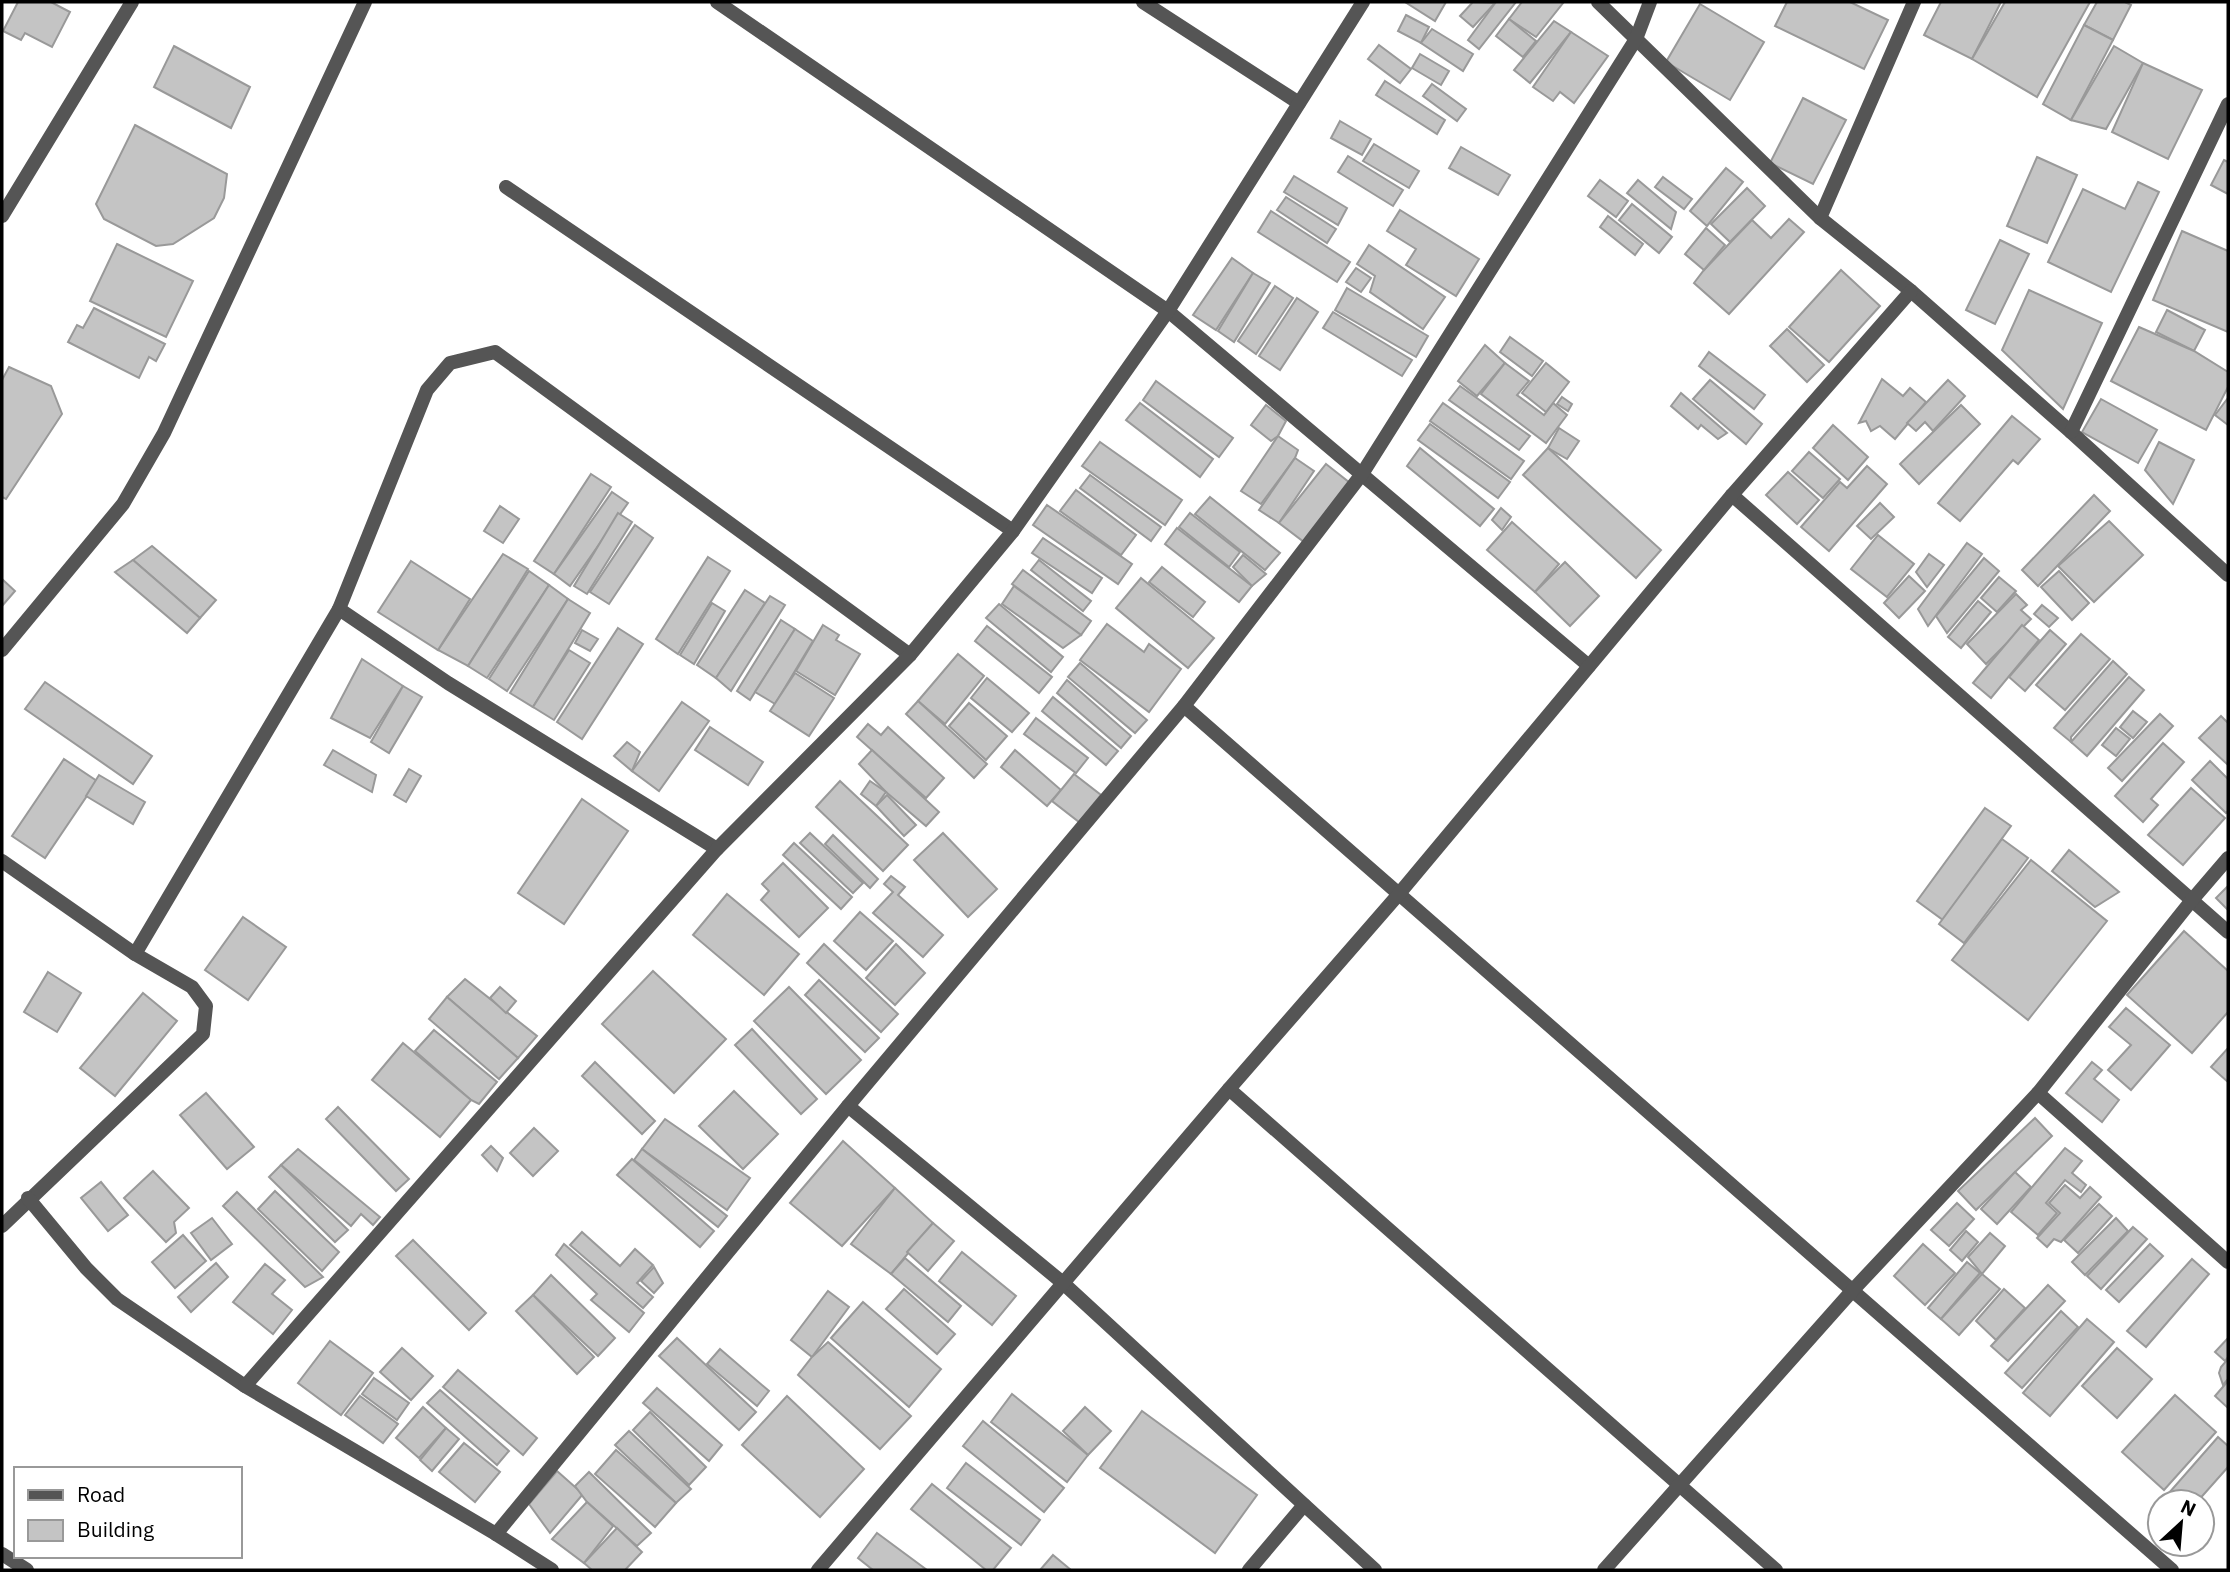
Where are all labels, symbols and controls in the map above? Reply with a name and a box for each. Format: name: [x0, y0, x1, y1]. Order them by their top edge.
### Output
legend: [14, 1467, 242, 1558]
text: Road: [77, 1480, 125, 1508]
north arrow: [2146, 1488, 2216, 1558]
text: N: [2177, 1494, 2200, 1522]
text: Building: [77, 1515, 154, 1543]

